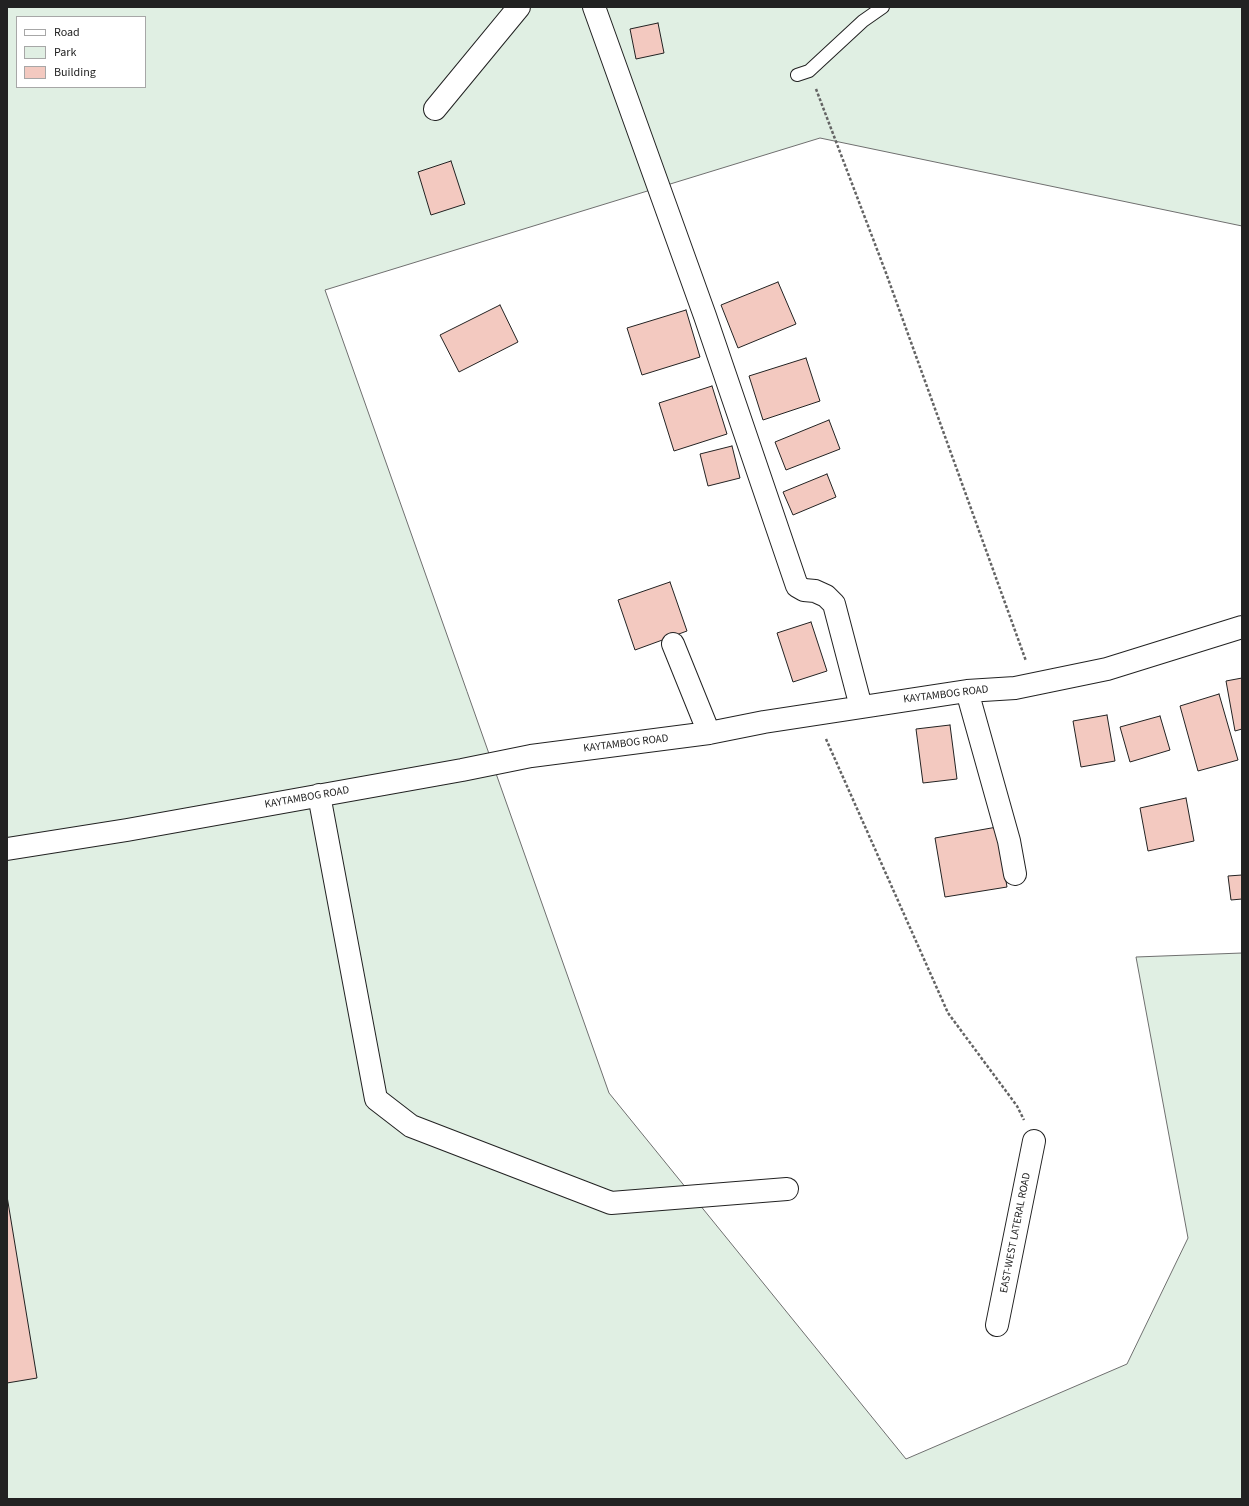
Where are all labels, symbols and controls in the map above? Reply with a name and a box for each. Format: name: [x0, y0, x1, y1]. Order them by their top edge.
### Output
legend: [16, 16, 146, 88]
text: Road: [54, 24, 80, 41]
text: Park: [54, 44, 76, 61]
text: Building: [54, 64, 96, 81]
street label: KAYTAMBOG ROAD: [903, 683, 989, 707]
street label: KAYTAMBOG ROAD: [583, 732, 669, 756]
street label: KAYTAMBOG ROAD: [264, 784, 350, 812]
street label: EAST-WEST LATERAL ROAD: [998, 1172, 1034, 1294]

